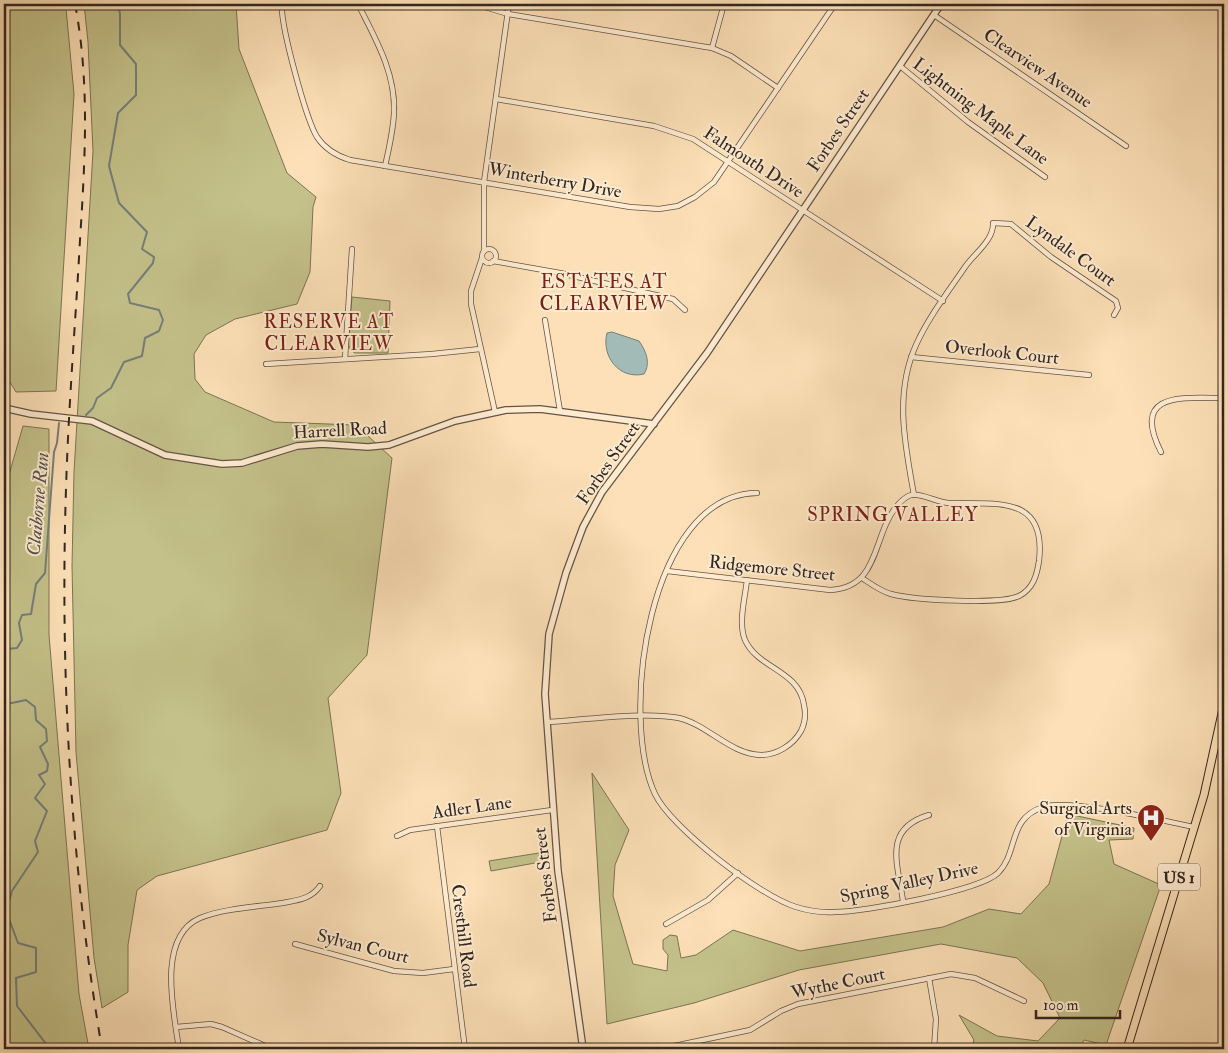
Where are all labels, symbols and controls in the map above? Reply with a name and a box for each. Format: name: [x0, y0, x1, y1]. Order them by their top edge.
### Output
street label: Clearview Avenue: [979, 24, 1097, 114]
street label: Lightning Maple Lane: [908, 53, 1054, 170]
street label: Forbes Street: [802, 84, 875, 176]
street label: Falmouth Drive: [699, 121, 809, 204]
street label: Winterberry Drive: [485, 157, 624, 204]
street label: Lyndale Court: [1021, 211, 1120, 292]
district label: ESTATES AT CLEARVIEW: [539, 270, 669, 316]
district label: RESERVE AT CLEARVIEW: [264, 310, 394, 356]
street label: Overlook Court: [944, 335, 1060, 370]
street label: Harrell Road: [293, 417, 388, 444]
street label: Forbes Street: [571, 417, 645, 509]
water label: Claiborne Run: [22, 451, 54, 557]
district label: SPRING VALLEY: [807, 503, 979, 527]
street label: Ridgemore Street: [708, 550, 836, 587]
street label: Adler Lane: [430, 790, 514, 825]
place label: Surgical Arts of Virginia: [1039, 797, 1133, 841]
hospital icon: Surgical Arts of Virginia: [1136, 803, 1166, 842]
street label: Forbes Street: [528, 826, 563, 924]
street label: Spring Valley Drive: [838, 857, 981, 908]
road number: US 1: [1158, 864, 1200, 890]
street label: Cresthill Road: [446, 883, 481, 989]
street label: Sylvan Court: [314, 924, 411, 969]
street label: Wythe Court: [788, 962, 887, 1005]
scale bar: [1036, 988, 1119, 1020]
text: 100 m: [1043, 996, 1079, 1015]

